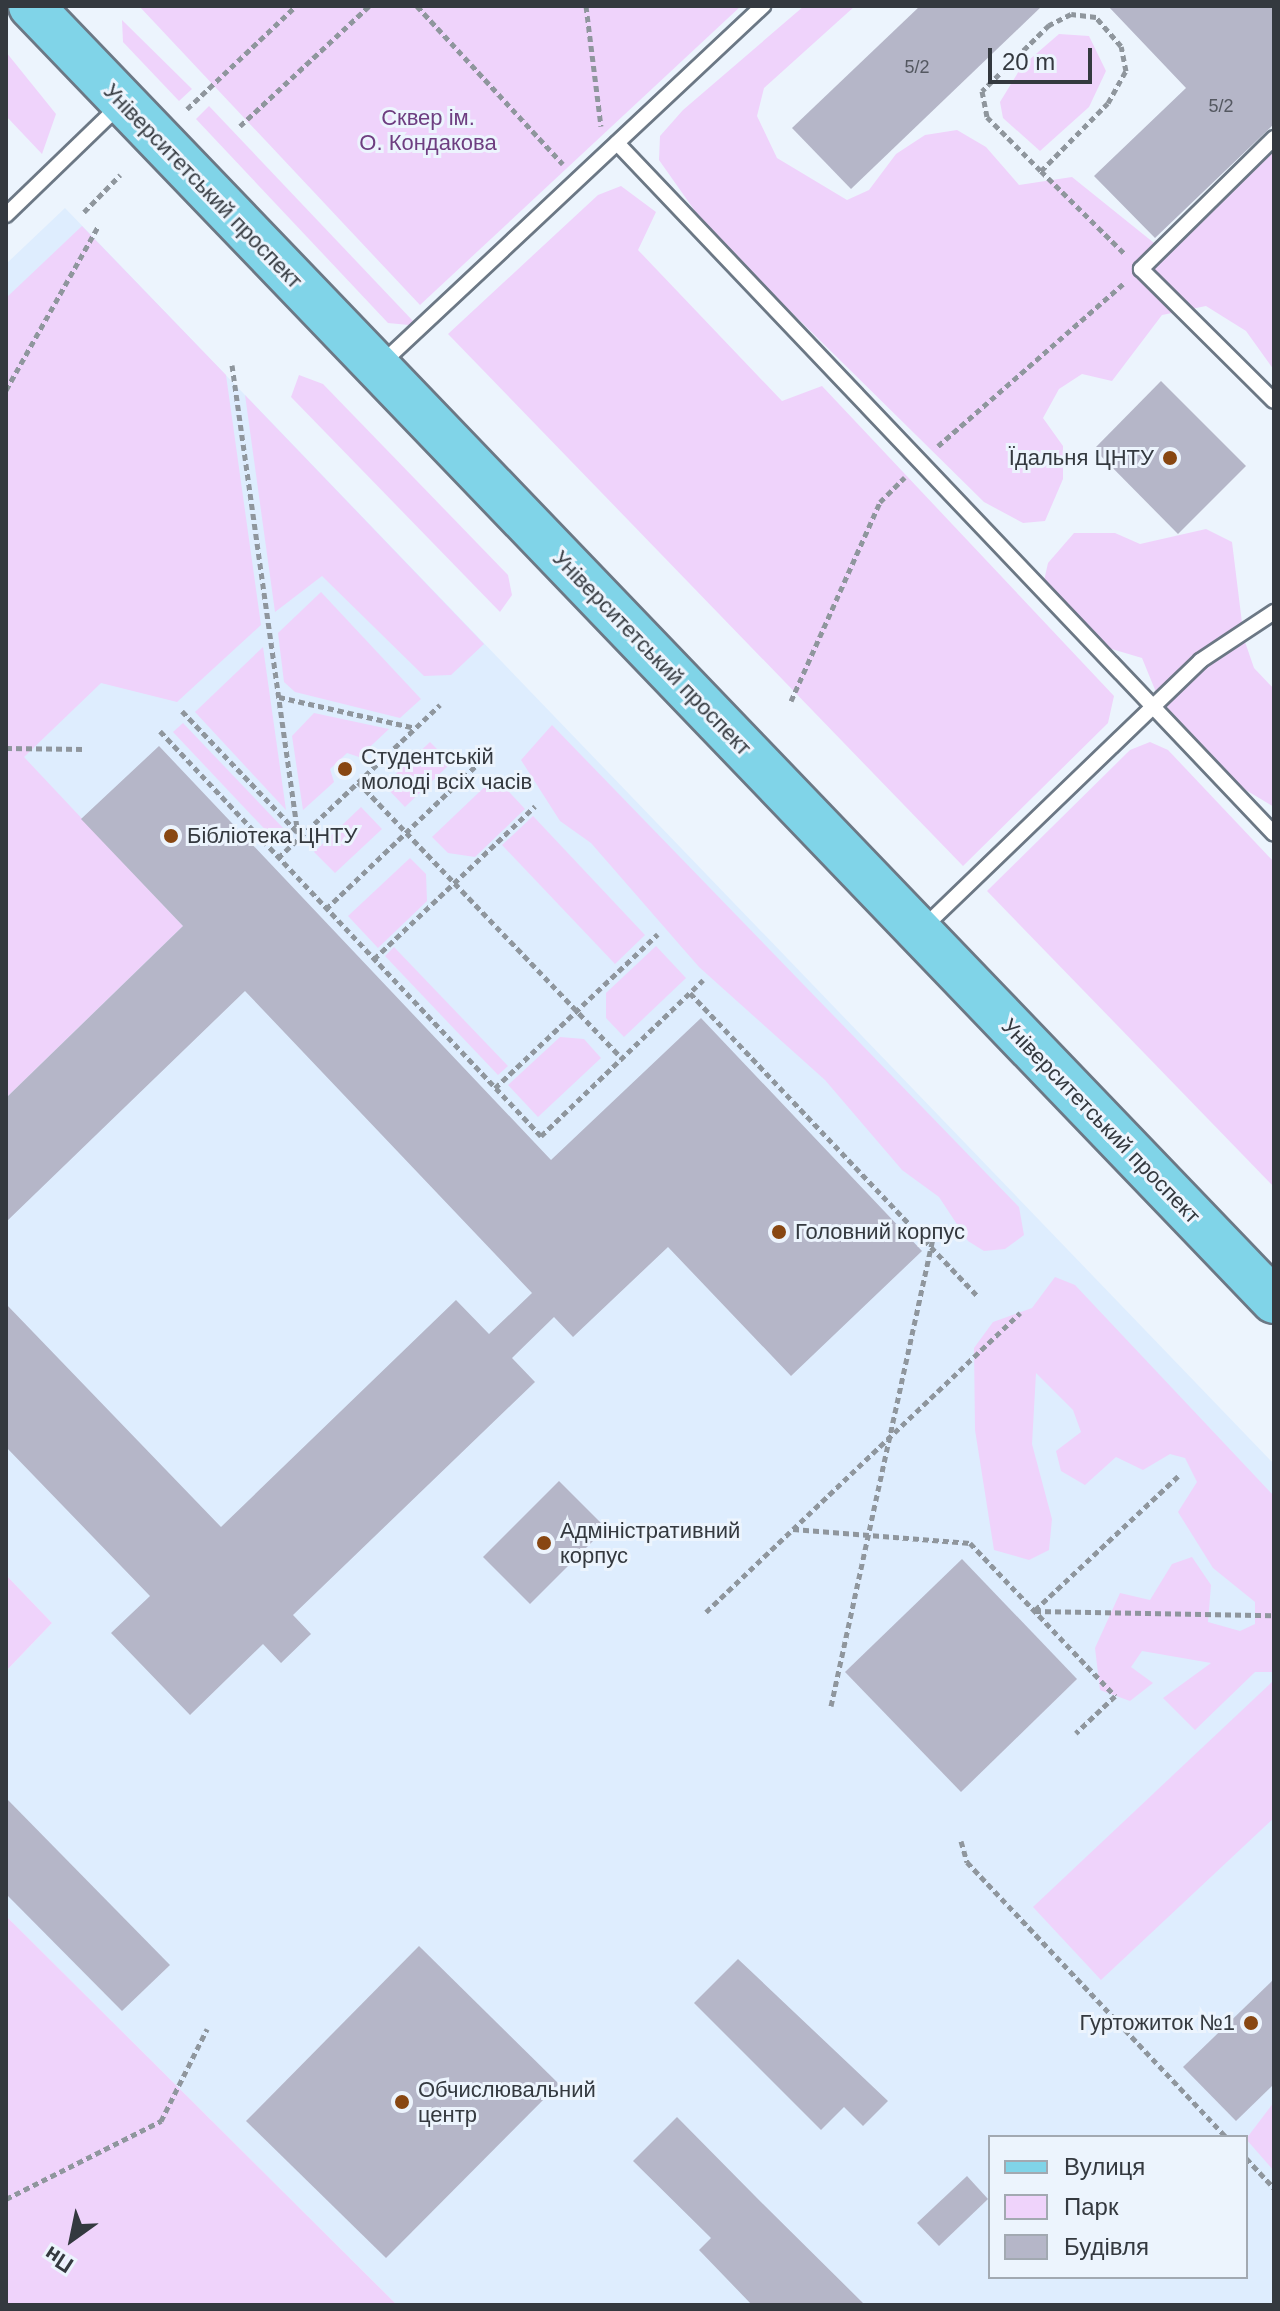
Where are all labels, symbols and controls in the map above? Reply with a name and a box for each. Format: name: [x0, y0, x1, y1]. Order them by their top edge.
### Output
scale bar: [992, 32, 1096, 82]
text: 20 m: [1002, 48, 1055, 75]
house number: 5/2: [904, 56, 930, 78]
street label: Університетський проспект: [98, 78, 308, 294]
house number: 5/2: [1208, 95, 1234, 117]
park label: Сквер ім. О. Кондакова: [359, 104, 497, 156]
place label: Їдальня ЦНТУ: [1009, 445, 1154, 471]
marker: Їдальня ЦНТУ: [1161, 449, 1179, 467]
street label: Університетський проспект: [547, 545, 757, 761]
place label: Студентській молоді всіх часів: [361, 743, 532, 794]
marker: Студентській молоді всіх часів: [336, 760, 354, 778]
place label: Бібліотека ЦНТУ: [187, 823, 358, 849]
marker: Бібліотека ЦНТУ: [162, 827, 180, 845]
street label: Університетський проспект: [996, 1013, 1206, 1229]
place label: Головний корпус: [795, 1219, 965, 1245]
marker: Головний корпус: [770, 1223, 788, 1241]
place label: Адміністративний корпус: [560, 1517, 740, 1568]
marker: Адміністративний корпус: [535, 1534, 553, 1552]
place label: Гуртожиток №1: [1080, 2010, 1235, 2036]
marker: Гуртожиток №1: [1242, 2014, 1260, 2032]
place label: Обчислювальний центр: [418, 2076, 596, 2128]
marker: Обчислювальний центр: [393, 2093, 411, 2111]
legend: [988, 2135, 1248, 2279]
text: Вулиця: [1064, 2153, 1145, 2180]
text: Парк: [1064, 2193, 1118, 2220]
north arrow: [32, 2199, 112, 2279]
text: Будівля: [1064, 2233, 1149, 2260]
text: Пн: [40, 2241, 78, 2278]

